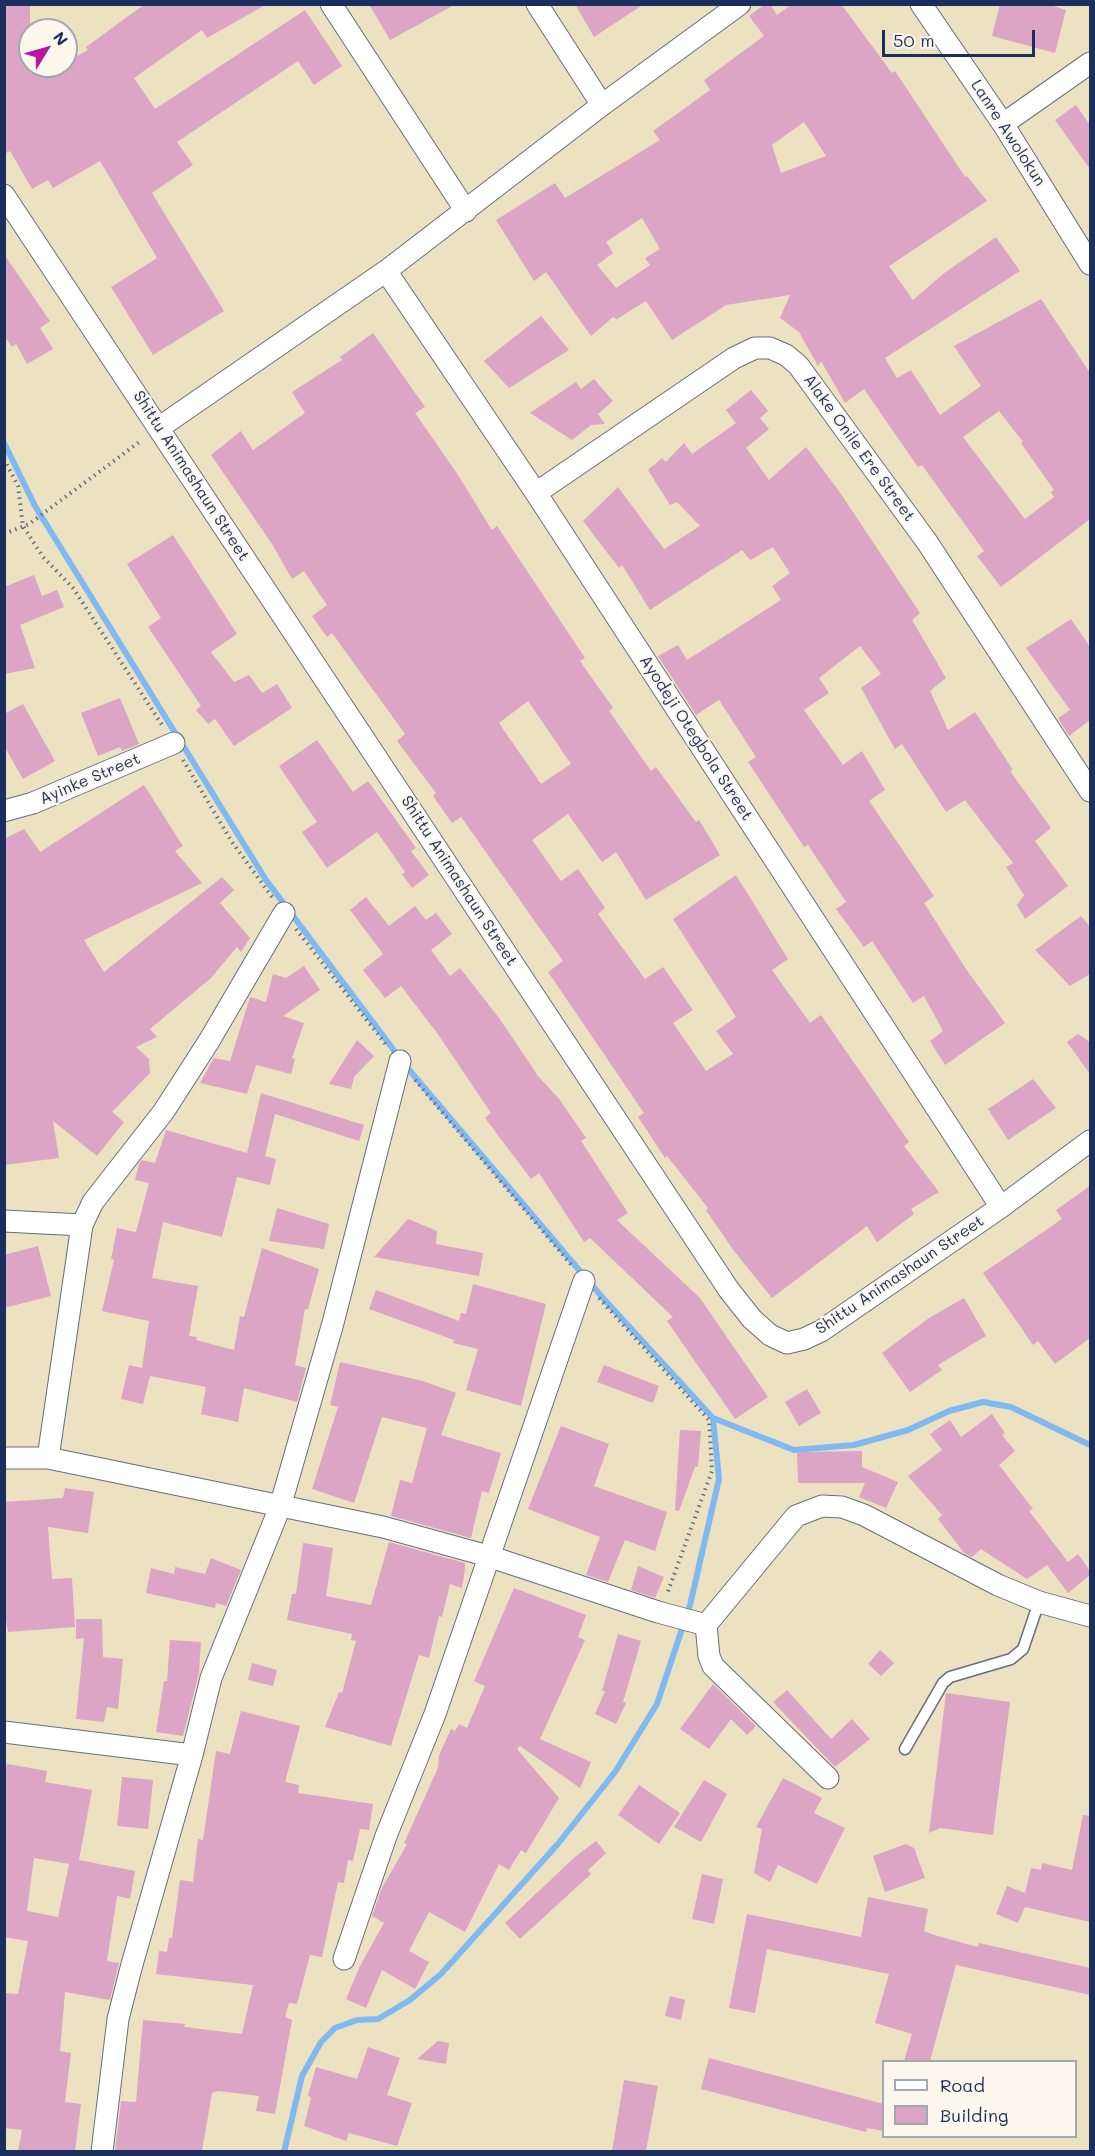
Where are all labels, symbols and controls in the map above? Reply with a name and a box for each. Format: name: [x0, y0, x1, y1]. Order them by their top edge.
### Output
north arrow: [18, 18, 78, 78]
scale bar: [885, 18, 1038, 56]
text: N: [49, 27, 73, 49]
text: 50 m: [893, 28, 935, 52]
street label: Lanre Awolokun: [966, 76, 1050, 190]
street label: Alake Onile Ere Street: [799, 371, 919, 525]
street label: Shittu Animashaun Street: [129, 387, 253, 565]
street label: Ayodeji Otegbola Street: [635, 652, 757, 824]
street label: Ayinke Street: [37, 749, 143, 809]
street label: Shittu Animashaun Street: [397, 792, 521, 970]
street label: Shittu Animashaun Street: [812, 1211, 988, 1339]
legend: [882, 2060, 1077, 2138]
text: Road: [940, 2073, 985, 2097]
text: Building: [940, 2103, 1008, 2127]

